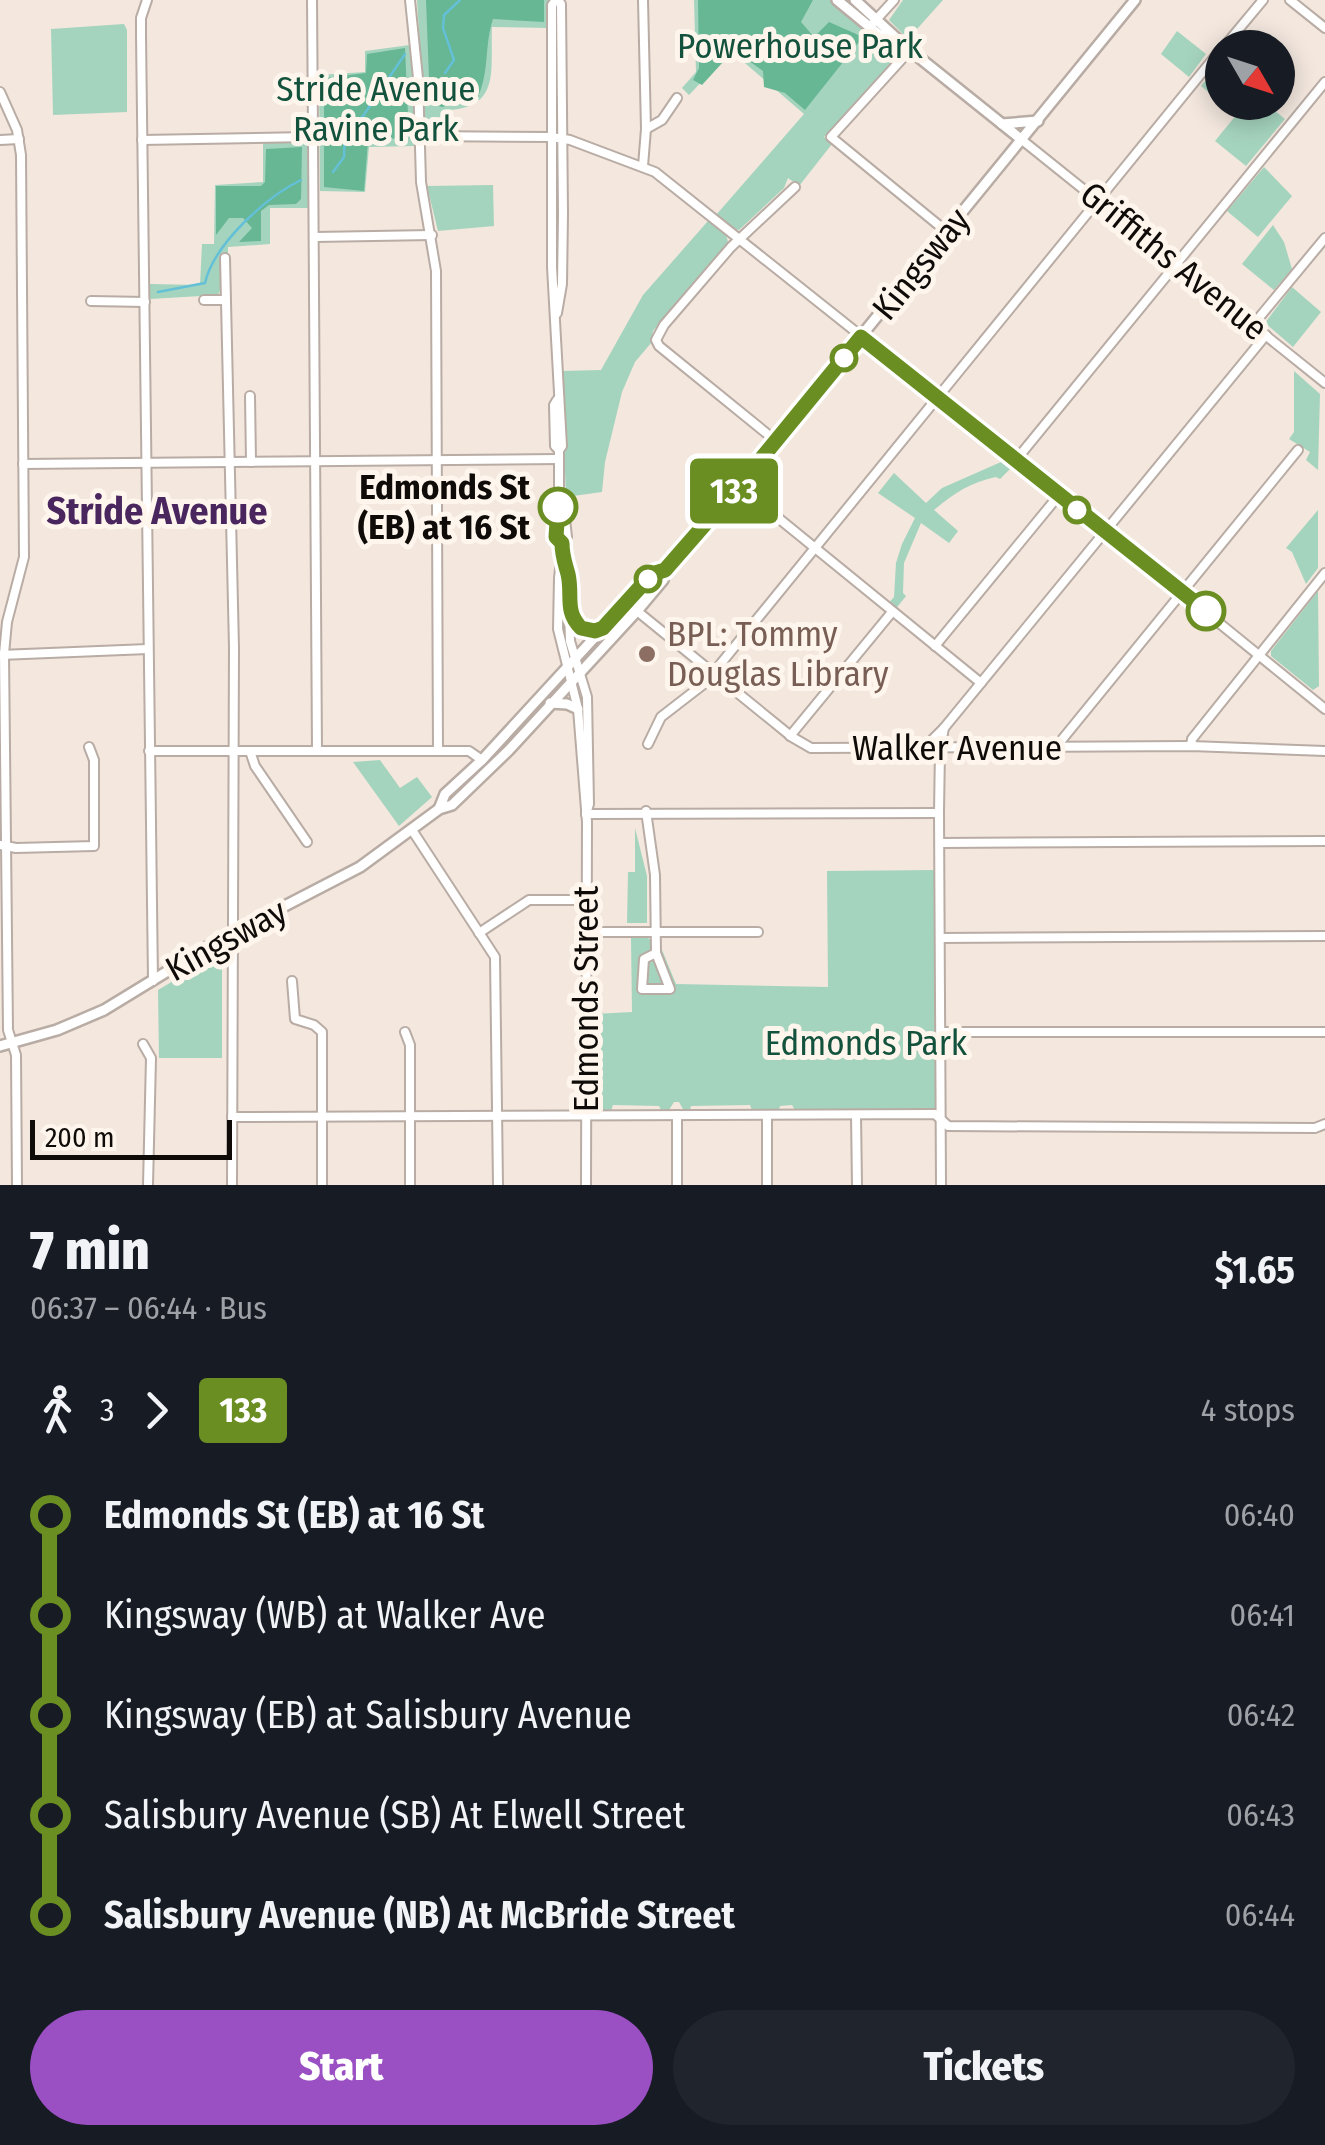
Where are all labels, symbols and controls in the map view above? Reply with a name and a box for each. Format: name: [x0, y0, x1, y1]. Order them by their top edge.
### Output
park label: Powerhouse Park: [677, 25, 924, 67]
north arrow: [1205, 30, 1295, 120]
map controls: [1205, 30, 1295, 120]
park label: Stride Avenue Ravine Park: [276, 68, 476, 150]
street label: Griffiths Avenue: [1072, 173, 1276, 349]
street label: Kingsway: [863, 199, 979, 328]
unlabelled marker: [831, 345, 857, 371]
line badge: 133: [676, 458, 792, 524]
place label: Edmonds St (EB) at 16 St: [358, 466, 531, 548]
text: 133: [710, 470, 758, 512]
district label: Stride Avenue: [46, 488, 268, 534]
marker: Edmonds St (EB) at 16 St: [539, 488, 577, 526]
unlabelled marker: [1064, 497, 1090, 523]
unlabelled marker: [635, 566, 661, 592]
unlabelled marker: [1187, 592, 1225, 630]
place label: BPL: Tommy Douglas Library: [667, 613, 889, 695]
marker: BPL: Tommy Douglas Library: [636, 643, 658, 665]
street label: Walker Avenue: [852, 727, 1062, 769]
street label: Edmonds Street: [565, 885, 607, 1112]
street label: Kingsway: [158, 890, 294, 990]
park label: Edmonds Park: [765, 1022, 968, 1064]
scale bar: [30, 1115, 232, 1160]
text: 200 m: [45, 1121, 115, 1154]
text: 7 min: [30, 1218, 150, 1284]
text: $1.65: [1215, 1247, 1295, 1293]
text: 06:37 – 06:44 · Bus: [30, 1289, 267, 1327]
icon: walk: [30, 1383, 85, 1438]
icon: forward: [129, 1383, 184, 1438]
text: 133: [219, 1389, 267, 1431]
text: 3: [100, 1391, 114, 1429]
text: 4 stops: [1201, 1391, 1295, 1429]
text: Edmonds St (EB) at 16 St: [104, 1492, 485, 1538]
text: 06:40: [1224, 1496, 1295, 1534]
text: Kingsway (WB) at Walker Ave: [104, 1592, 546, 1638]
text: 06:41: [1230, 1596, 1295, 1634]
text: Kingsway (EB) at Salisbury Avenue: [104, 1692, 632, 1738]
text: 06:42: [1227, 1696, 1295, 1734]
text: Salisbury Avenue (SB) At Elwell Street: [104, 1792, 685, 1838]
text: 06:43: [1226, 1796, 1295, 1834]
text: Salisbury Avenue (NB) At McBride Street: [104, 1892, 735, 1938]
text: 06:44: [1225, 1896, 1295, 1934]
button: Start: [30, 2010, 653, 2125]
button: Tickets: [673, 2010, 1295, 2125]

